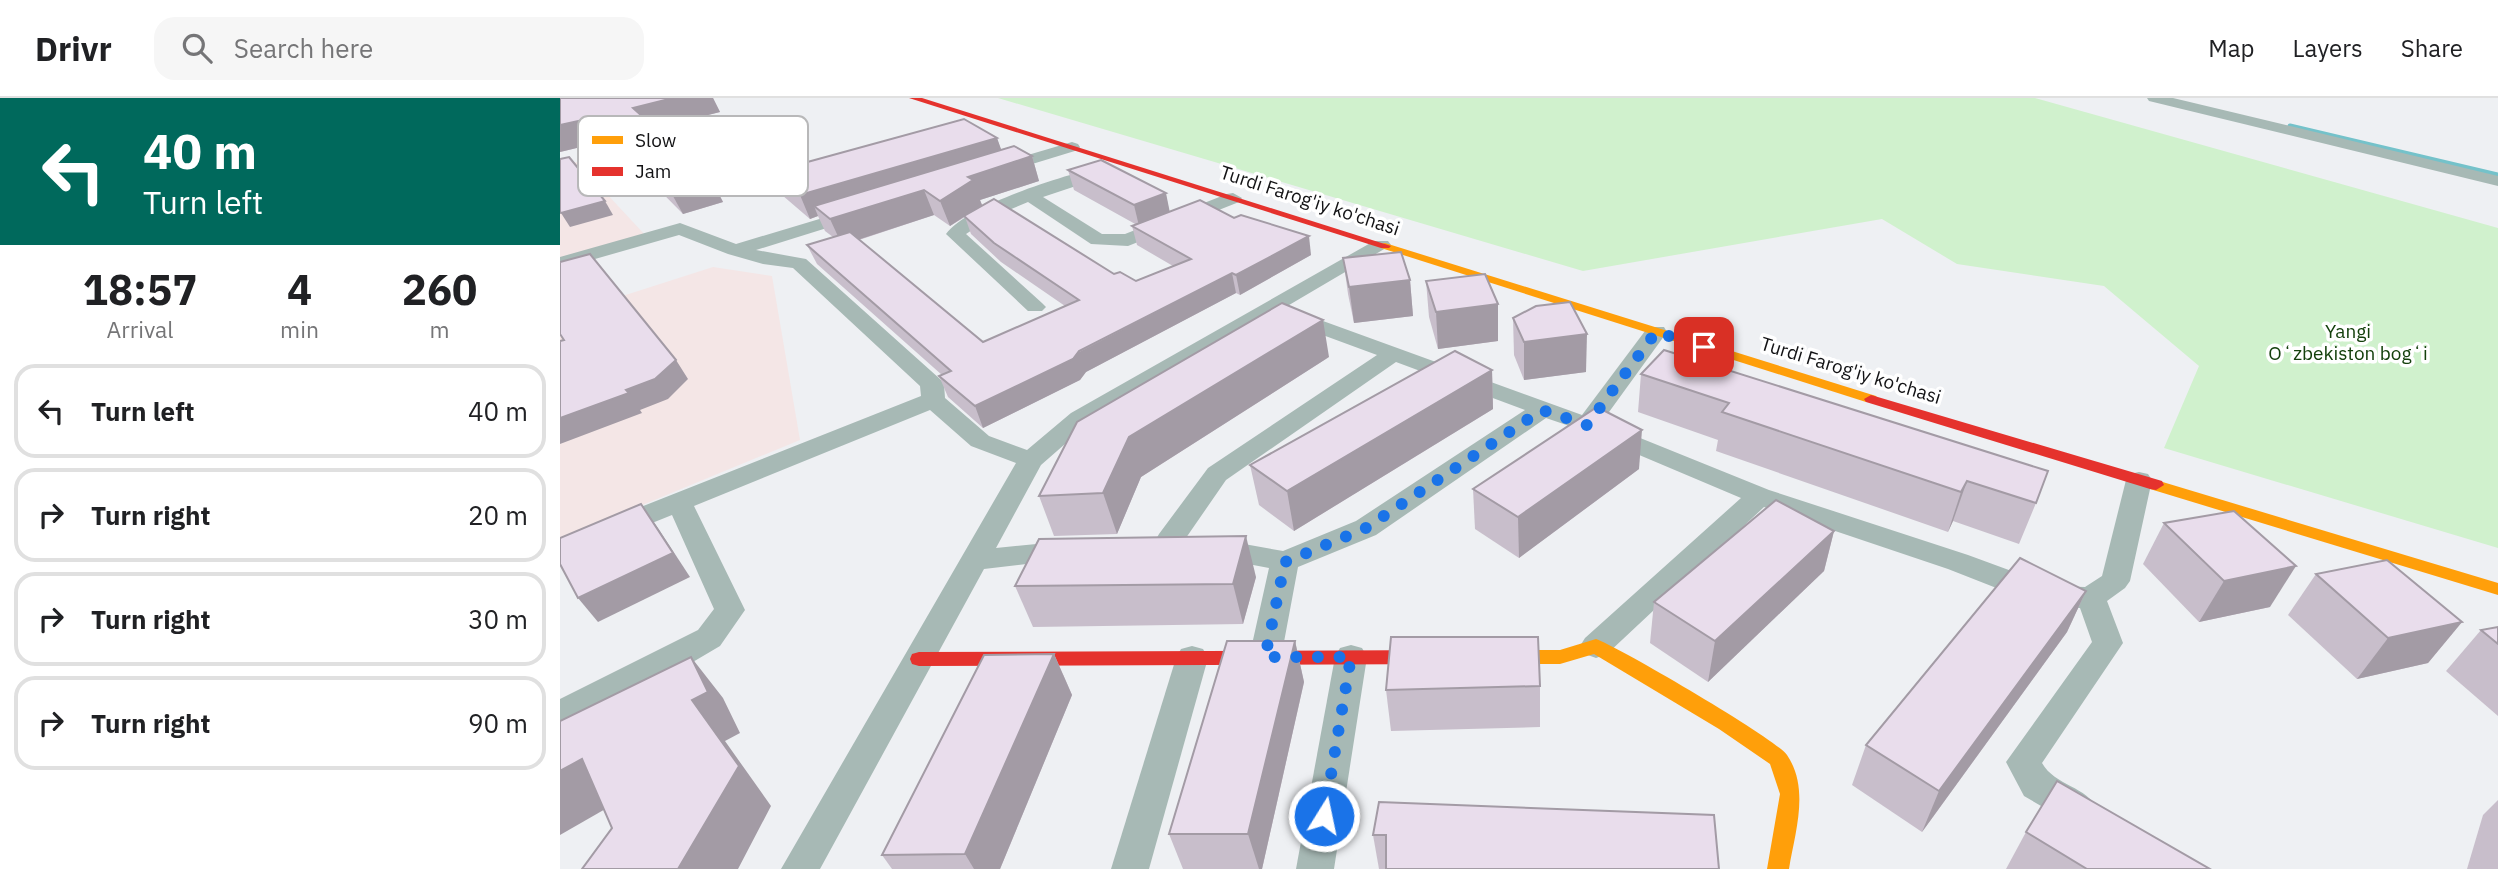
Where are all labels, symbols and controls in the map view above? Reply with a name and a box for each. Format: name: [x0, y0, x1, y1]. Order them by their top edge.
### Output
search box: [154, 17, 644, 80]
text: Drivr: [35, 27, 112, 70]
icon: search: [178, 29, 216, 67]
text: Search here: [234, 31, 373, 65]
text: Map: [2208, 32, 2255, 64]
text: Layers: [2293, 32, 2363, 64]
text: Share: [2401, 32, 2463, 64]
legend: [578, 116, 808, 196]
text: 40 m: [143, 119, 257, 182]
icon: left: [28, 126, 119, 217]
text: Slow: [635, 128, 676, 152]
text: Jam: [635, 159, 671, 183]
street label: Turdi Farog'iy ko'chasi: [1217, 160, 1403, 240]
text: Turn left: [143, 181, 263, 223]
text: 18:57: [83, 262, 197, 317]
text: 4: [287, 262, 312, 317]
text: 260: [402, 262, 477, 317]
text: Arrival: [107, 314, 174, 344]
text: min: [280, 314, 319, 344]
text: m: [429, 314, 450, 344]
pin: [1674, 317, 1734, 377]
park label: Yangi Oʻzbekiston bogʻi: [2268, 319, 2428, 365]
icon: arrive: [1685, 328, 1723, 366]
street label: Turdi Farog'iy ko'chasi: [1758, 331, 1944, 409]
icon: left: [32, 392, 70, 430]
text: Turn left: [91, 394, 194, 428]
text: 40 m: [468, 394, 528, 428]
icon: right: [32, 496, 70, 534]
text: Turn right: [91, 498, 210, 532]
text: 20 m: [468, 498, 528, 532]
icon: right: [32, 600, 70, 638]
text: Turn right: [91, 602, 210, 636]
text: 30 m: [468, 602, 528, 636]
icon: right: [32, 704, 70, 742]
text: Turn right: [91, 706, 210, 740]
text: 90 m: [468, 706, 528, 740]
position arrow: [1287, 779, 1361, 853]

